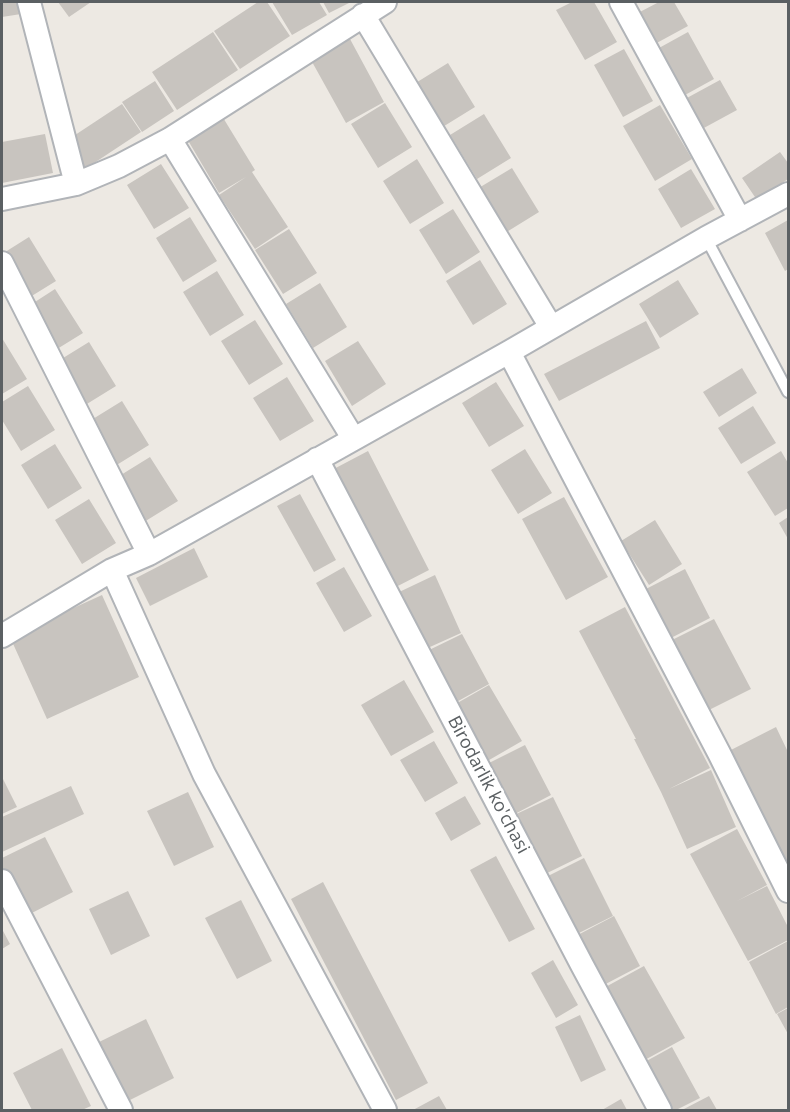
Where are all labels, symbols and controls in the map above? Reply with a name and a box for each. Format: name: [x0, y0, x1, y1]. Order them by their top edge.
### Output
street label: Birodarlik ko'chasi: [443, 712, 533, 858]

